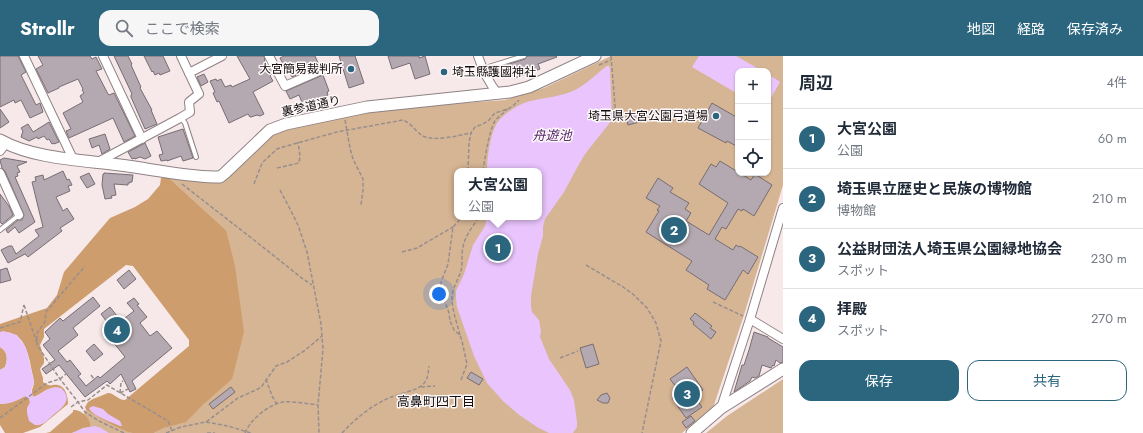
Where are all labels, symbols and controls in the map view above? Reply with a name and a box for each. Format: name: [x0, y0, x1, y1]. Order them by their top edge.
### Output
search box: [99, 10, 379, 46]
text: Strollr: [20, 15, 75, 42]
icon: search: [113, 17, 135, 39]
text: ここで検索: [145, 18, 220, 40]
text: 地図: [967, 19, 995, 39]
text: 経路: [1017, 19, 1045, 39]
text: 保存済み: [1067, 19, 1123, 39]
place label: 大宮簡易裁判所: [259, 60, 343, 78]
place label: 埼玉縣護國神社: [452, 63, 536, 81]
marker: 大宮簡易裁判所: [346, 64, 356, 74]
marker: 埼玉縣護國神社: [439, 67, 449, 77]
map controls: [735, 68, 771, 176]
button: +: [735, 68, 771, 104]
text: 周辺: [799, 71, 833, 95]
text: 4件: [1106, 73, 1127, 92]
street label: 裏参道通り: [280, 91, 342, 121]
button: −: [735, 104, 771, 140]
place label: 埼玉県大宮公園弓道場: [588, 107, 708, 125]
marker: 埼玉県大宮公園弓道場: [711, 111, 721, 121]
text: 大宮公園: [837, 118, 897, 140]
water label: 舟遊池: [532, 126, 573, 145]
text: 1: [809, 129, 815, 148]
text: 60 m: [1098, 129, 1127, 148]
button: locate: [735, 140, 771, 176]
text: 公園: [837, 141, 863, 160]
popup: [454, 168, 542, 220]
text: 大宮公園: [468, 174, 528, 196]
text: 埼玉県立歴史と民族の博物館: [837, 178, 1032, 200]
text: 2: [808, 189, 816, 208]
text: 210 m: [1092, 189, 1127, 208]
text: 公園: [468, 197, 494, 216]
text: 博物館: [837, 201, 876, 220]
pin: 2: [661, 215, 687, 245]
pin: 1: [485, 233, 511, 263]
text: 公益財団法人埼玉県公園緑地協会: [837, 238, 1062, 260]
text: 3: [808, 249, 816, 268]
text: 230 m: [1091, 249, 1127, 268]
text: スポット: [837, 261, 889, 280]
your location: [429, 284, 449, 304]
text: 拝殿: [837, 298, 867, 320]
text: 4: [807, 309, 817, 328]
text: 270 m: [1091, 309, 1127, 328]
pin: 4: [104, 315, 130, 345]
text: スポット: [837, 321, 889, 340]
button: 保存: [799, 360, 959, 401]
button: 共有: [967, 360, 1127, 401]
pin: 3: [674, 379, 700, 409]
district label: 高鼻町四丁目: [397, 392, 475, 411]

